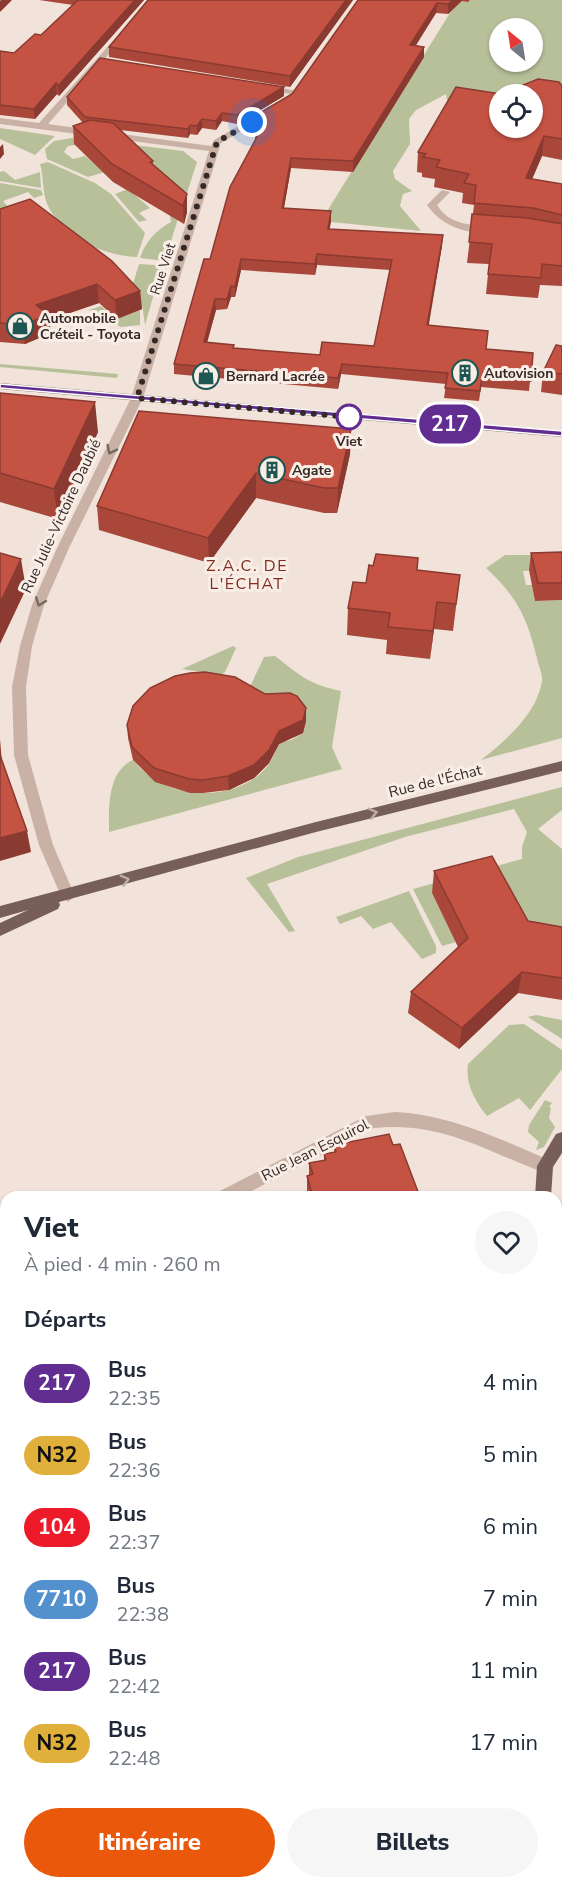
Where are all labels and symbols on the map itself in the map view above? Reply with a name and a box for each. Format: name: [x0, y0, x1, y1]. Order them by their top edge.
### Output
north arrow: [489, 18, 543, 72]
your location: [237, 107, 267, 137]
street label: Rue Viet: [146, 241, 180, 297]
place label: Automobile Créteil - Toyota: [40, 309, 141, 344]
shop icon: Automobile Créteil - Toyota: [5, 311, 35, 341]
building icon: Autovision: [450, 358, 480, 388]
shop icon: Bernard Lacrée: [191, 361, 221, 391]
place label: Autovision: [484, 364, 553, 383]
place label: Bernard Lacrée: [226, 367, 325, 386]
marker: Viet: [336, 404, 362, 430]
line badge: 217: [416, 404, 484, 444]
place label: Viet: [335, 432, 363, 451]
street label: Rue Julie-Victoire Daubié: [16, 436, 106, 596]
one-way arrow: [106, 444, 118, 455]
building icon: Agate: [257, 455, 287, 485]
place label: Agate: [292, 461, 332, 480]
district label: Z.A.C. DE L'ÉCHAT: [206, 555, 288, 595]
one-way arrow: [34, 596, 47, 606]
street label: Rue de l'Échat: [386, 760, 484, 802]
one-way arrow: [368, 808, 378, 821]
one-way arrow: [119, 875, 130, 887]
street label: Rue Jean Esquirol: [258, 1114, 373, 1186]

